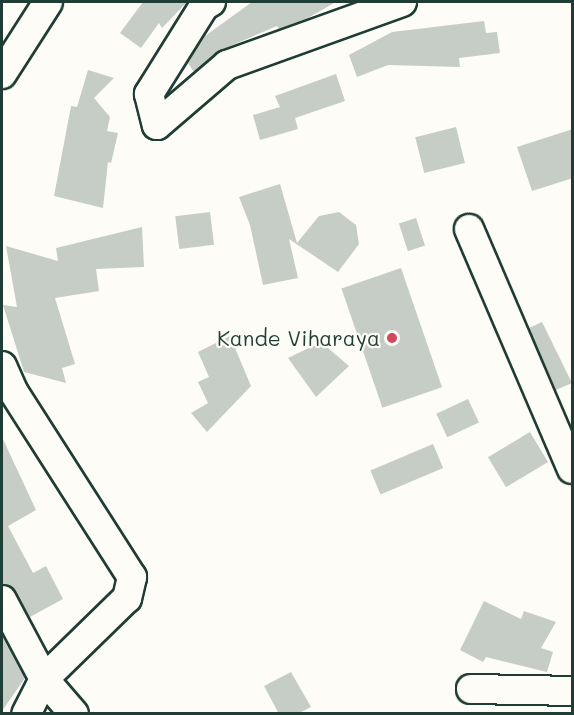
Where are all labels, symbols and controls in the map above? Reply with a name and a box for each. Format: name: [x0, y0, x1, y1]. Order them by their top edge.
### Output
place label: Kande Viharaya: [217, 325, 380, 351]
marker: Kande Viharaya: [385, 331, 399, 345]

